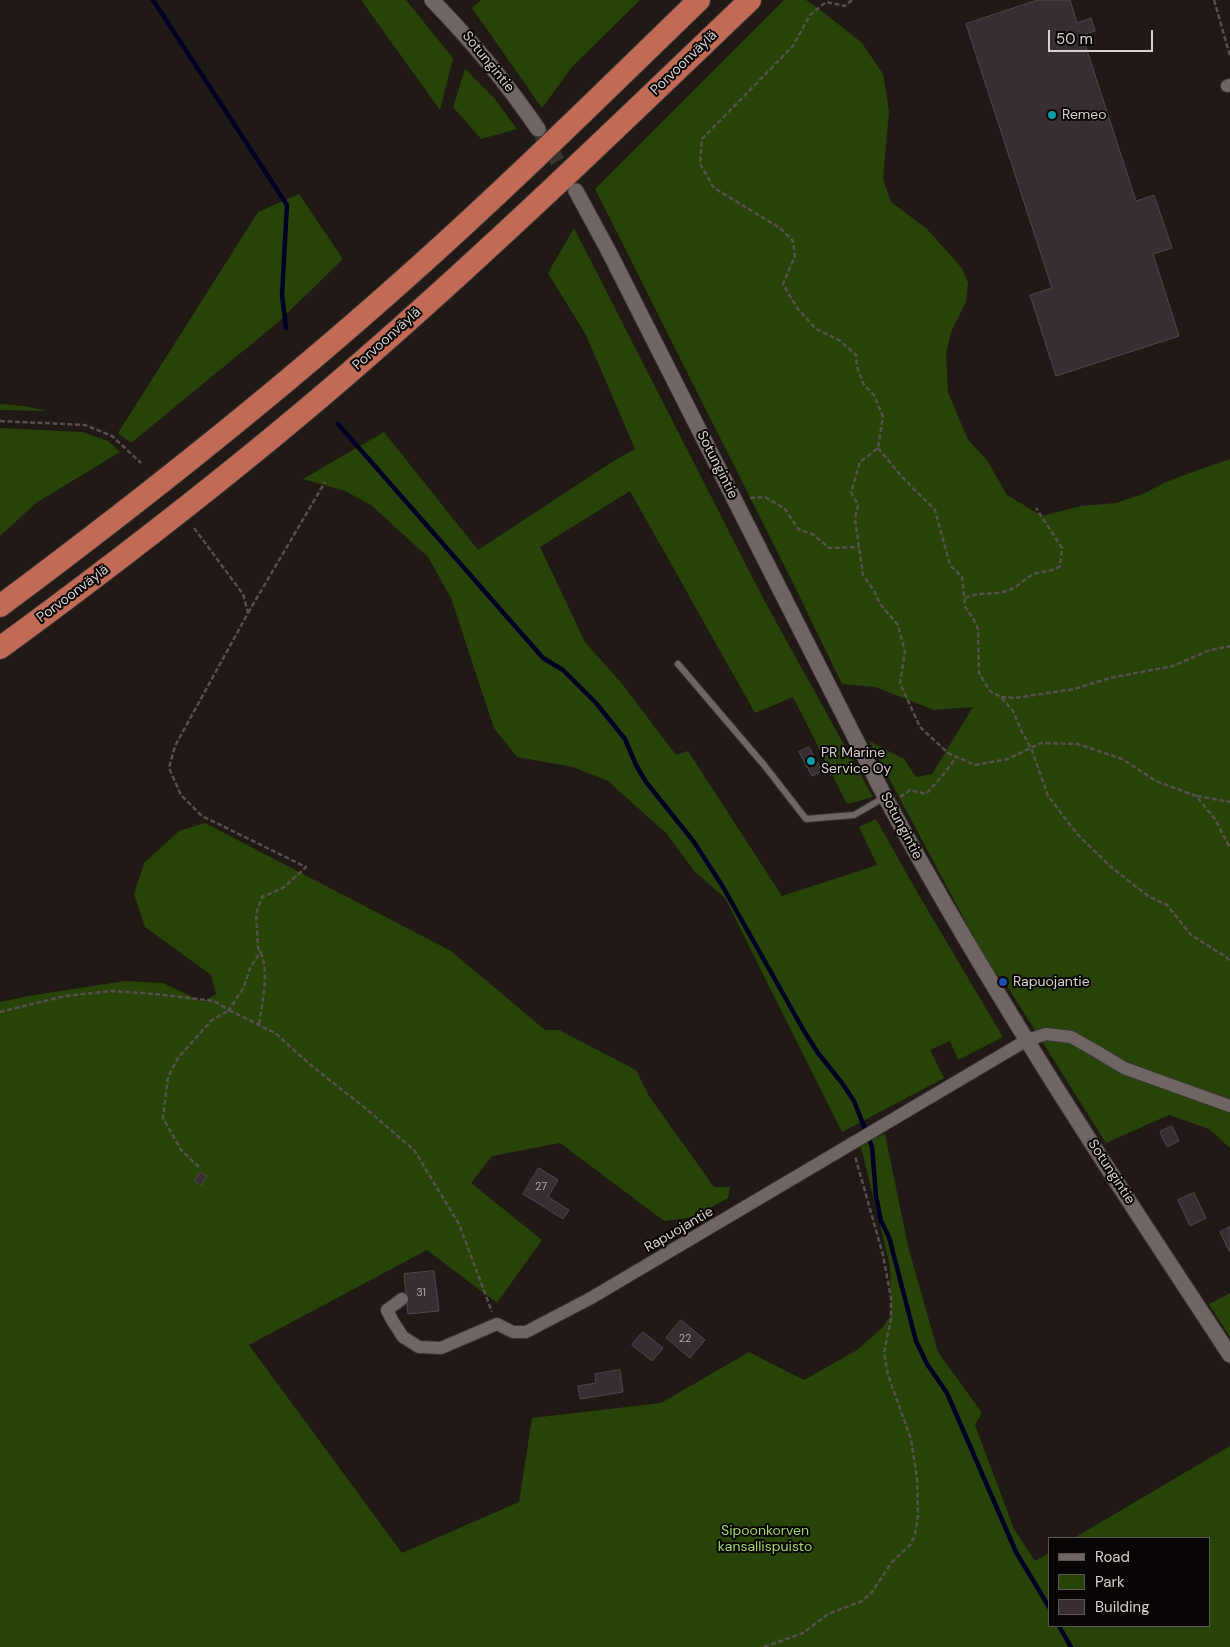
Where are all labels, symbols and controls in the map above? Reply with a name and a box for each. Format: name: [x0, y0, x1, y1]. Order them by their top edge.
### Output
scale bar: [1050, 20, 1155, 52]
street label: Porvoonväylä: [647, 27, 721, 99]
street label: Sotungintie: [458, 28, 518, 96]
text: 50 m: [1056, 29, 1093, 49]
place label: Remeo: [1062, 107, 1107, 123]
marker: Remeo: [1046, 109, 1058, 121]
street label: Porvoonväylä: [350, 304, 424, 374]
street label: Sotungintie: [693, 428, 741, 502]
street label: Porvoonväylä: [34, 562, 112, 626]
place label: PR Marine Service Oy: [821, 745, 891, 778]
marker: PR Marine Service Oy: [805, 755, 817, 767]
street label: Sotungintie: [876, 790, 926, 862]
place label: Rapuojantie: [1013, 974, 1090, 990]
marker: Rapuojantie: [997, 976, 1009, 988]
street label: Sotungintie: [1084, 1137, 1138, 1207]
house number: 27: [535, 1180, 547, 1194]
street label: Rapuojantie: [642, 1204, 716, 1256]
house number: 31: [416, 1286, 426, 1300]
house number: 22: [679, 1332, 691, 1346]
park label: Sipoonkorven kansallispuisto: [718, 1523, 812, 1555]
legend: [1048, 1537, 1210, 1627]
text: Road: [1095, 1547, 1130, 1567]
text: Park: [1095, 1572, 1125, 1592]
text: Building: [1095, 1597, 1150, 1617]

